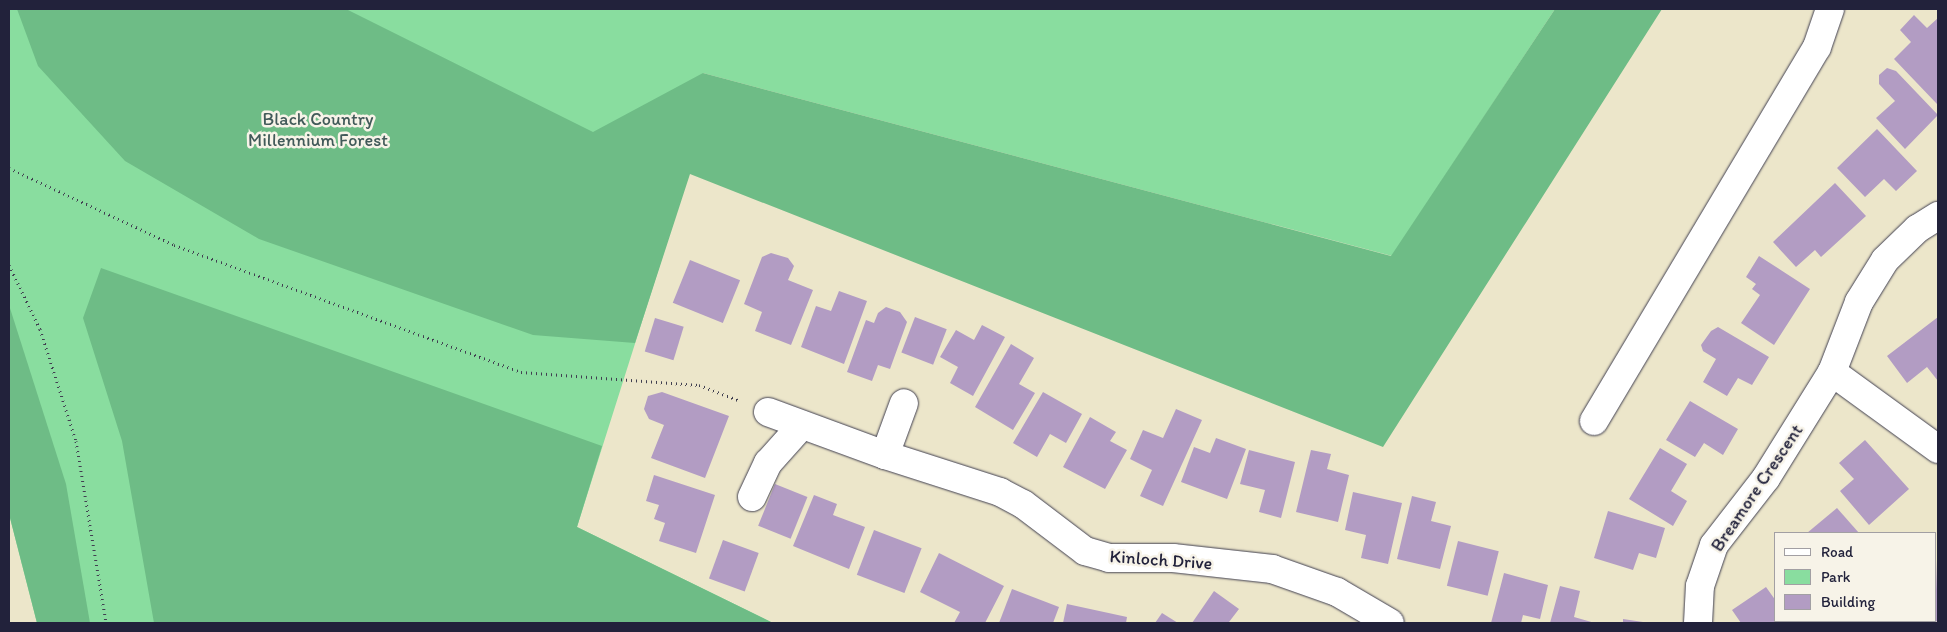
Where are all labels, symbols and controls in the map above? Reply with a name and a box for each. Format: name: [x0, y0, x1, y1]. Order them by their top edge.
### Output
park label: Black Country Millennium Forest: [248, 109, 388, 152]
street label: Breamore Crescent: [1706, 420, 1808, 556]
legend: [1774, 532, 1937, 622]
text: Road: [1821, 543, 1853, 561]
street label: Kinloch Drive: [1109, 546, 1213, 574]
text: Park: [1821, 568, 1851, 586]
text: Building: [1821, 593, 1875, 611]

